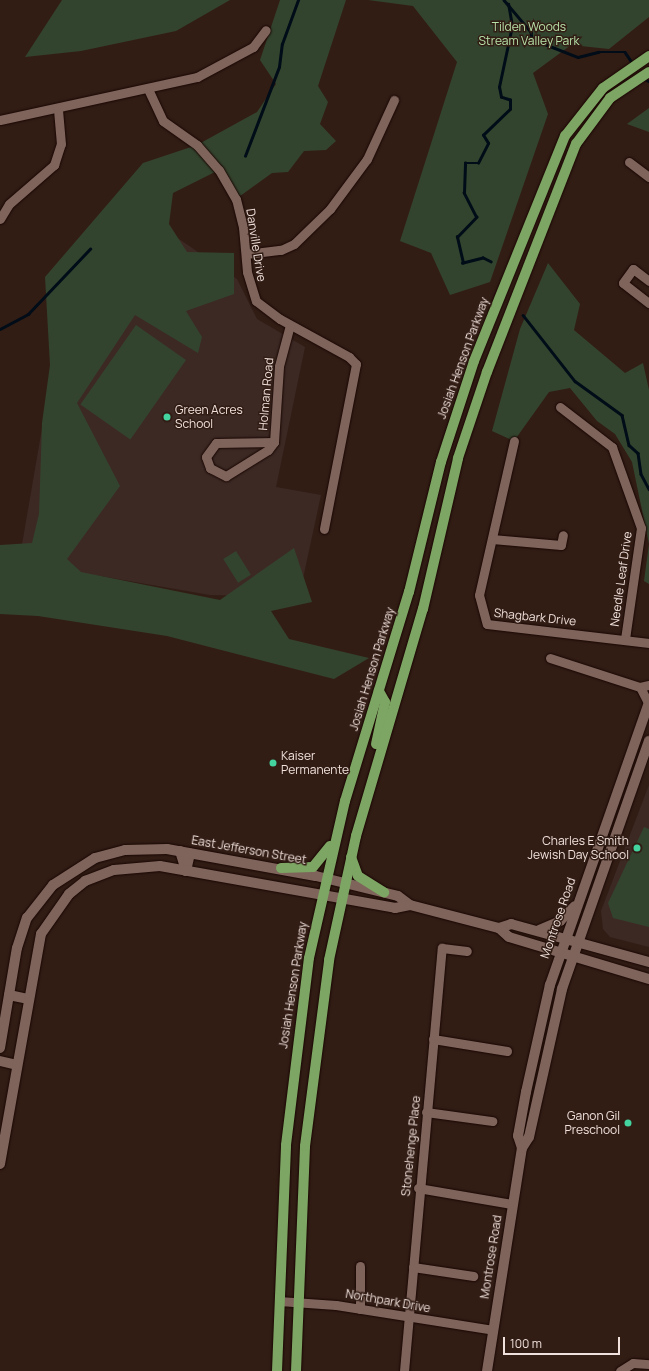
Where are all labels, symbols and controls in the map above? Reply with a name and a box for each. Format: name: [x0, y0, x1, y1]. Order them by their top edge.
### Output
park label: Tilden Woods Stream Valley Park: [478, 20, 580, 48]
street label: Danville Drive: [243, 207, 269, 283]
street label: Josiah Henson Parkway: [434, 295, 492, 421]
street label: Holman Road: [256, 357, 276, 431]
place label: Green Acres School: [175, 403, 243, 431]
marker: Green Acres School: [162, 412, 172, 422]
street label: Needle Leaf Drive: [607, 530, 635, 628]
street label: Josiah Henson Parkway: [346, 606, 398, 732]
street label: Shagbark Drive: [493, 606, 577, 628]
place label: Kaiser Permanente: [281, 749, 349, 777]
marker: Kaiser Permanente: [268, 758, 278, 768]
street label: East Jefferson Street: [190, 833, 308, 867]
place label: Charles E Smith Jewish Day School: [528, 834, 629, 862]
marker: Charles E Smith Jewish Day School: [632, 843, 642, 853]
street label: Montrose Road: [537, 876, 579, 960]
street label: Josiah Henson Parkway: [276, 920, 310, 1050]
street label: Stonehenge Place: [399, 1095, 423, 1197]
place label: Ganon Gil Preschool: [564, 1109, 620, 1137]
marker: Ganon Gil Preschool: [623, 1118, 633, 1128]
street label: Montrose Road: [477, 1214, 505, 1300]
street label: Northpark Drive: [344, 1286, 432, 1316]
scale bar: [505, 1329, 622, 1355]
text: 100 m: [510, 1335, 542, 1352]

